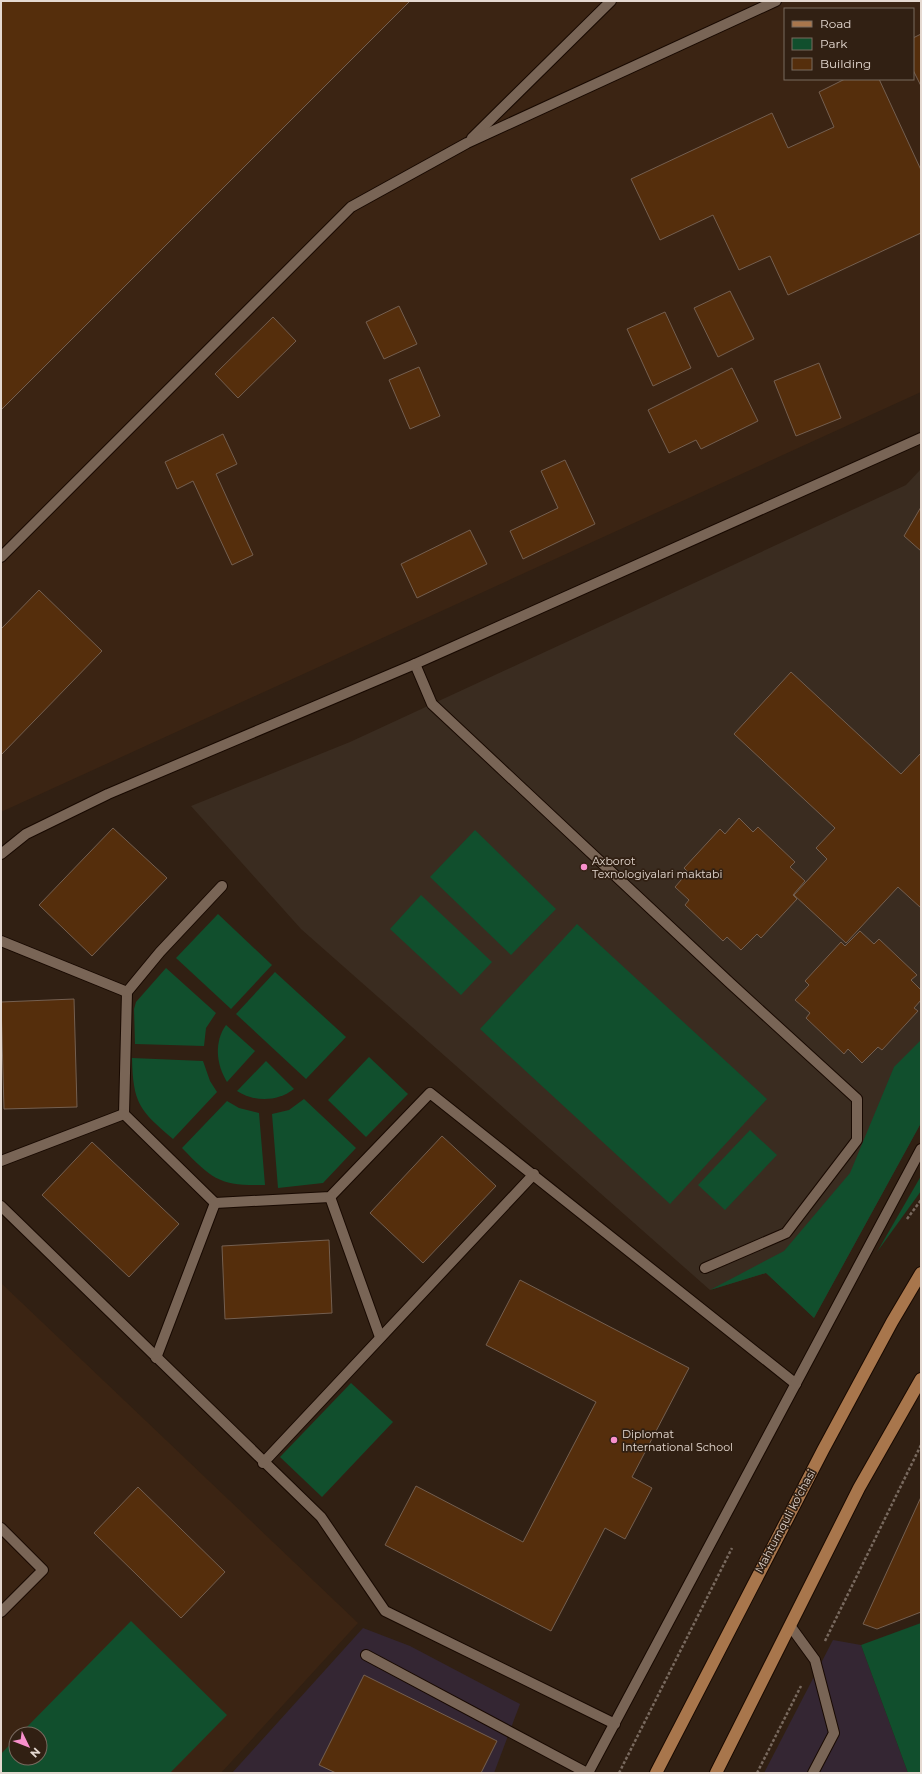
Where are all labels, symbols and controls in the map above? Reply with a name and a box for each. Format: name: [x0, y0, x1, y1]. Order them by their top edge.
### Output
legend: [784, 8, 914, 80]
text: Road: [820, 16, 851, 31]
text: Park: [820, 36, 848, 51]
text: Building: [820, 56, 871, 71]
place label: Axborot Texnologiyalari maktabi: [592, 854, 722, 881]
marker: Axborot Texnologiyalari maktabi: [579, 862, 589, 872]
place label: Diplomat International School: [622, 1427, 733, 1454]
marker: Diplomat International School: [609, 1435, 619, 1445]
street label: Mahtumquli ko'chasi: [752, 1467, 818, 1575]
north arrow: [8, 1726, 48, 1766]
text: N: [27, 1745, 43, 1761]

